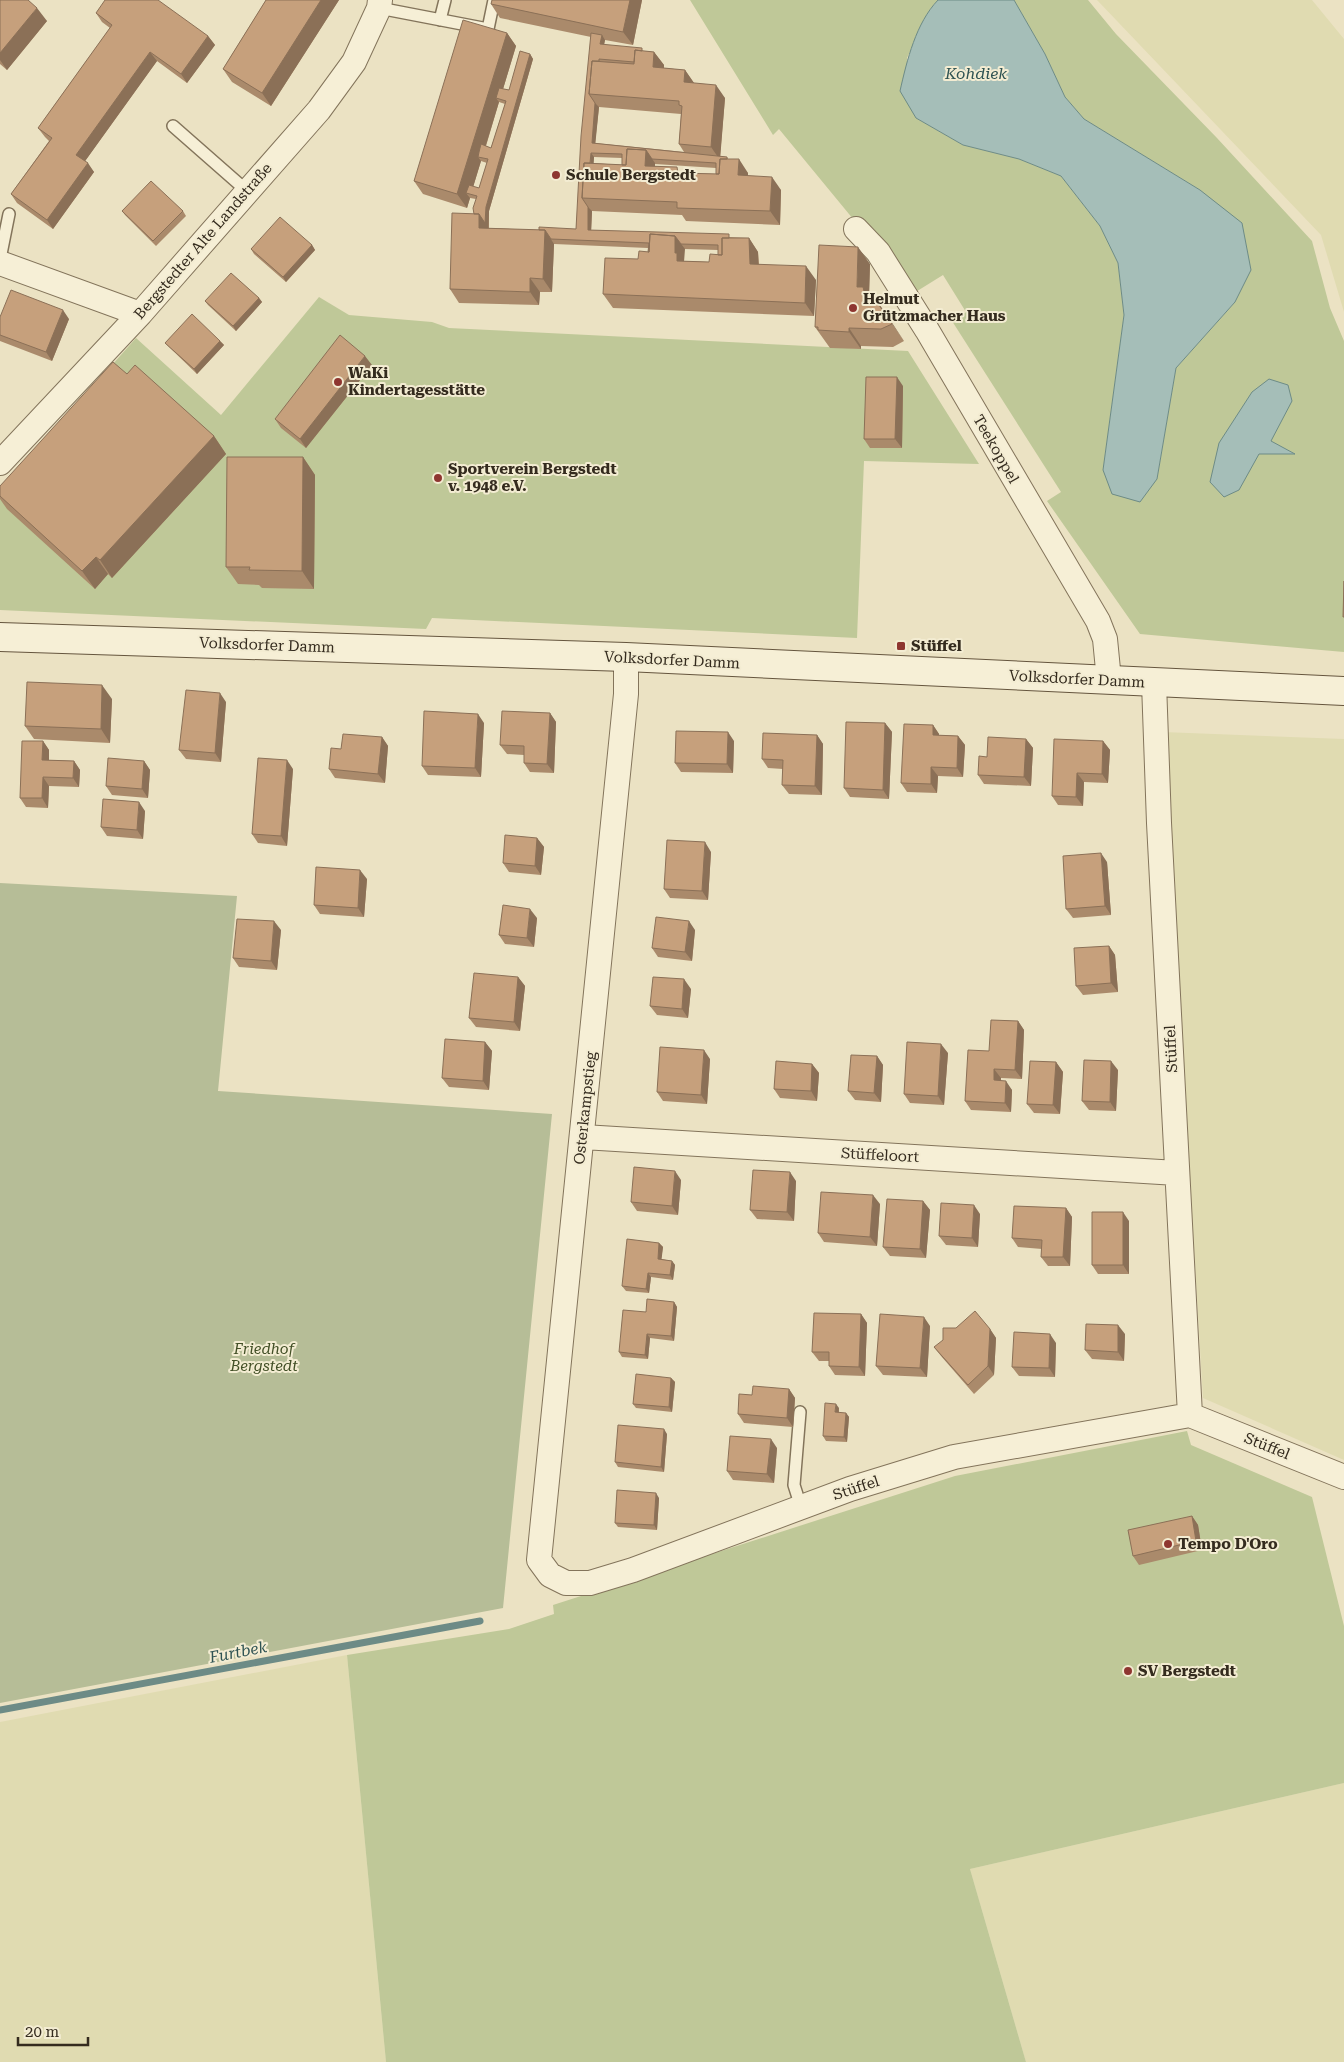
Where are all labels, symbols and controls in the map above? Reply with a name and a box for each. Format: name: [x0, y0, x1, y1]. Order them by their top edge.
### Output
water label: Kohdiek: [944, 64, 1007, 83]
street label: Bergstedter Alte Landstraße: [130, 159, 276, 323]
place label: Schule Bergstedt: [566, 166, 696, 184]
marker: Schule Bergstedt: [550, 169, 562, 181]
place label: Helmut Grützmacher Haus: [863, 290, 1006, 325]
marker: Helmut Grützmacher Haus: [847, 302, 859, 314]
place label: WaKi Kindertagesstätte: [348, 364, 485, 399]
marker: WaKi Kindertagesstätte: [332, 376, 344, 388]
street label: Teekoppel: [969, 412, 1023, 487]
place label: Sportverein Bergstedt v. 1948 e.V.: [448, 460, 616, 495]
marker: Sportverein Bergstedt v. 1948 e.V.: [432, 472, 444, 484]
street label: Volksdorfer Damm: [199, 634, 336, 656]
place label: Stüffel: [911, 637, 962, 655]
marker: Stüffel: [895, 640, 907, 652]
street label: Volksdorfer Damm: [604, 647, 741, 673]
street label: Volksdorfer Damm: [1009, 666, 1146, 692]
street label: Stüffel: [1161, 1024, 1181, 1073]
street label: Osterkampstieg: [570, 1050, 600, 1165]
street label: Stüffeloort: [840, 1144, 920, 1166]
park label: Friedhof Bergstedt: [229, 1340, 298, 1375]
street label: Stüffel: [1241, 1429, 1293, 1463]
street label: Stüffel: [830, 1472, 882, 1504]
place label: Tempo D'Oro: [1178, 1535, 1278, 1553]
marker: Tempo D'Oro: [1162, 1538, 1174, 1550]
water label: Furtbek: [207, 1637, 269, 1667]
place label: SV Bergstedt: [1138, 1662, 1236, 1680]
marker: SV Bergstedt: [1122, 1665, 1134, 1677]
scale bar: [18, 2014, 88, 2046]
text: 20 m: [25, 2023, 60, 2041]

